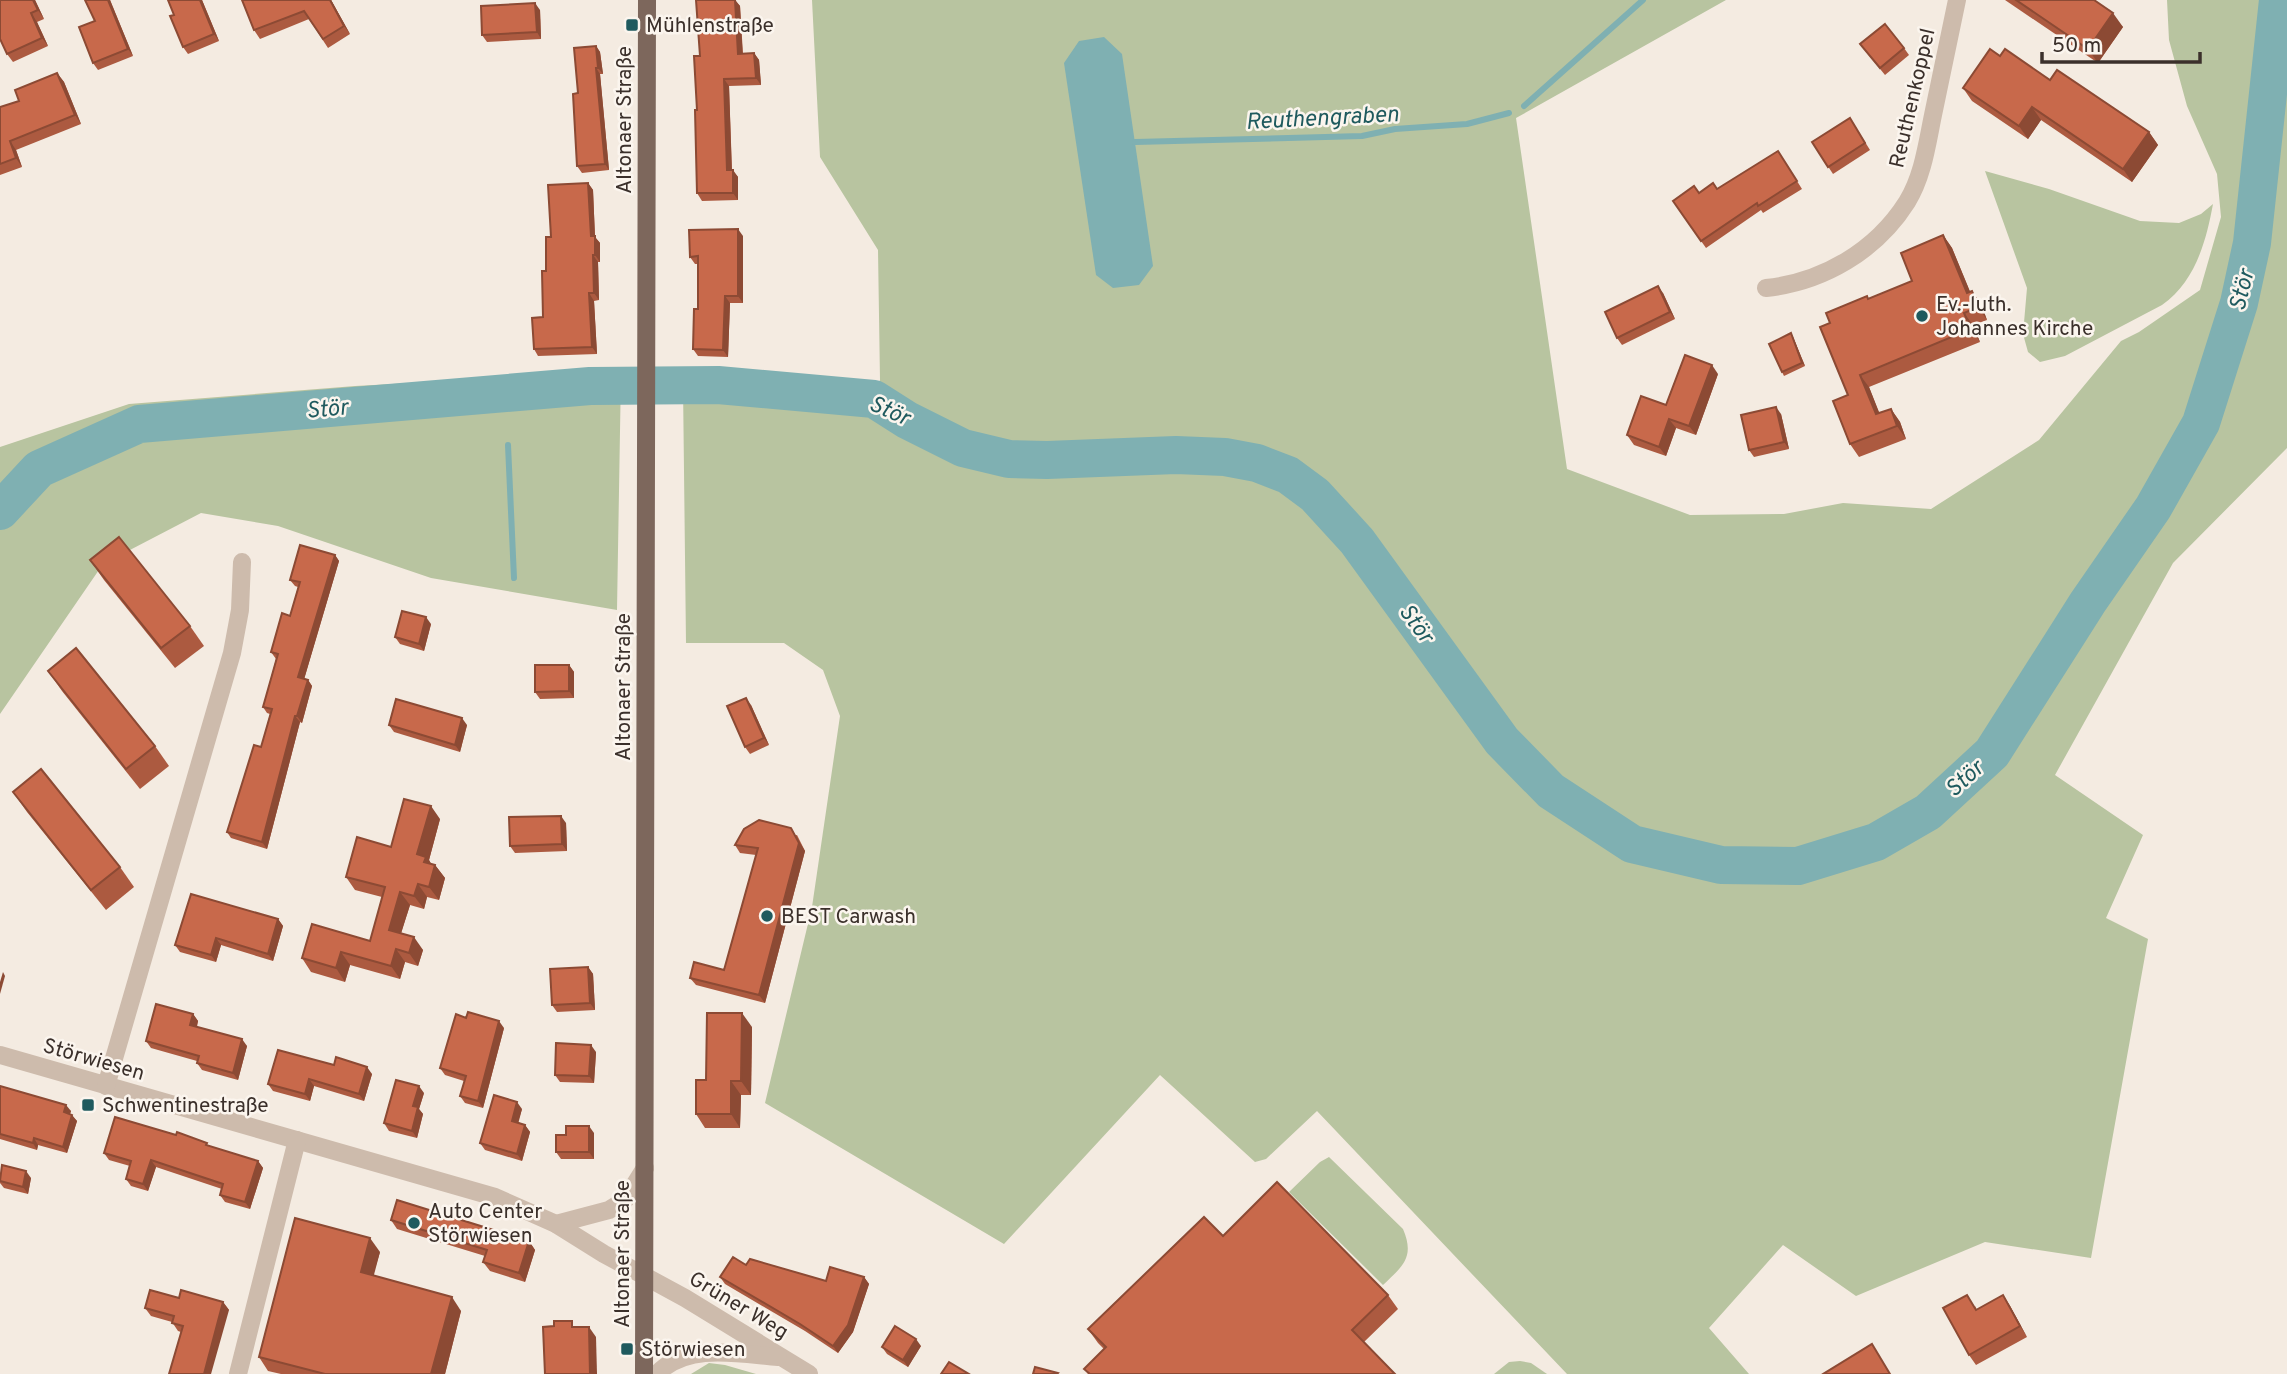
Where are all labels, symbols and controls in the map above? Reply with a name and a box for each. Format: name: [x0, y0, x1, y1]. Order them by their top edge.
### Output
place label: Mühlenstraße: [646, 13, 774, 40]
marker: Mühlenstraße: [624, 17, 640, 33]
scale bar: [2042, 21, 2200, 65]
street label: Reuthenkoppel: [1884, 26, 1943, 171]
text: 50 m: [2052, 33, 2101, 60]
street label: Altonaer Straße: [612, 46, 639, 194]
water label: Reuthengraben: [1245, 101, 1400, 138]
water label: Stör: [2224, 265, 2263, 314]
place label: Ev.-luth. Johannes Kirche: [1936, 292, 2093, 343]
marker: Ev.-luth. Johannes Kirche: [1914, 308, 1930, 324]
water label: Stör: [864, 391, 916, 435]
water label: Stör: [305, 394, 352, 427]
water label: Stör: [1391, 599, 1440, 652]
street label: Altonaer Straße: [611, 613, 638, 761]
water label: Stör: [1940, 754, 1993, 805]
place label: BEST Carwash: [781, 904, 916, 931]
marker: BEST Carwash: [759, 908, 775, 924]
street label: Störwiesen: [40, 1033, 148, 1088]
place label: Schwentinestraße: [102, 1093, 269, 1120]
marker: Schwentinestraße: [80, 1097, 96, 1113]
street label: Altonaer Straße: [610, 1180, 637, 1328]
place label: Auto Center Störwiesen: [428, 1199, 542, 1250]
marker: Auto Center Störwiesen: [406, 1215, 422, 1231]
street label: Grüner Weg: [683, 1266, 793, 1347]
place label: Störwiesen: [641, 1337, 746, 1364]
marker: Störwiesen: [619, 1341, 635, 1357]

